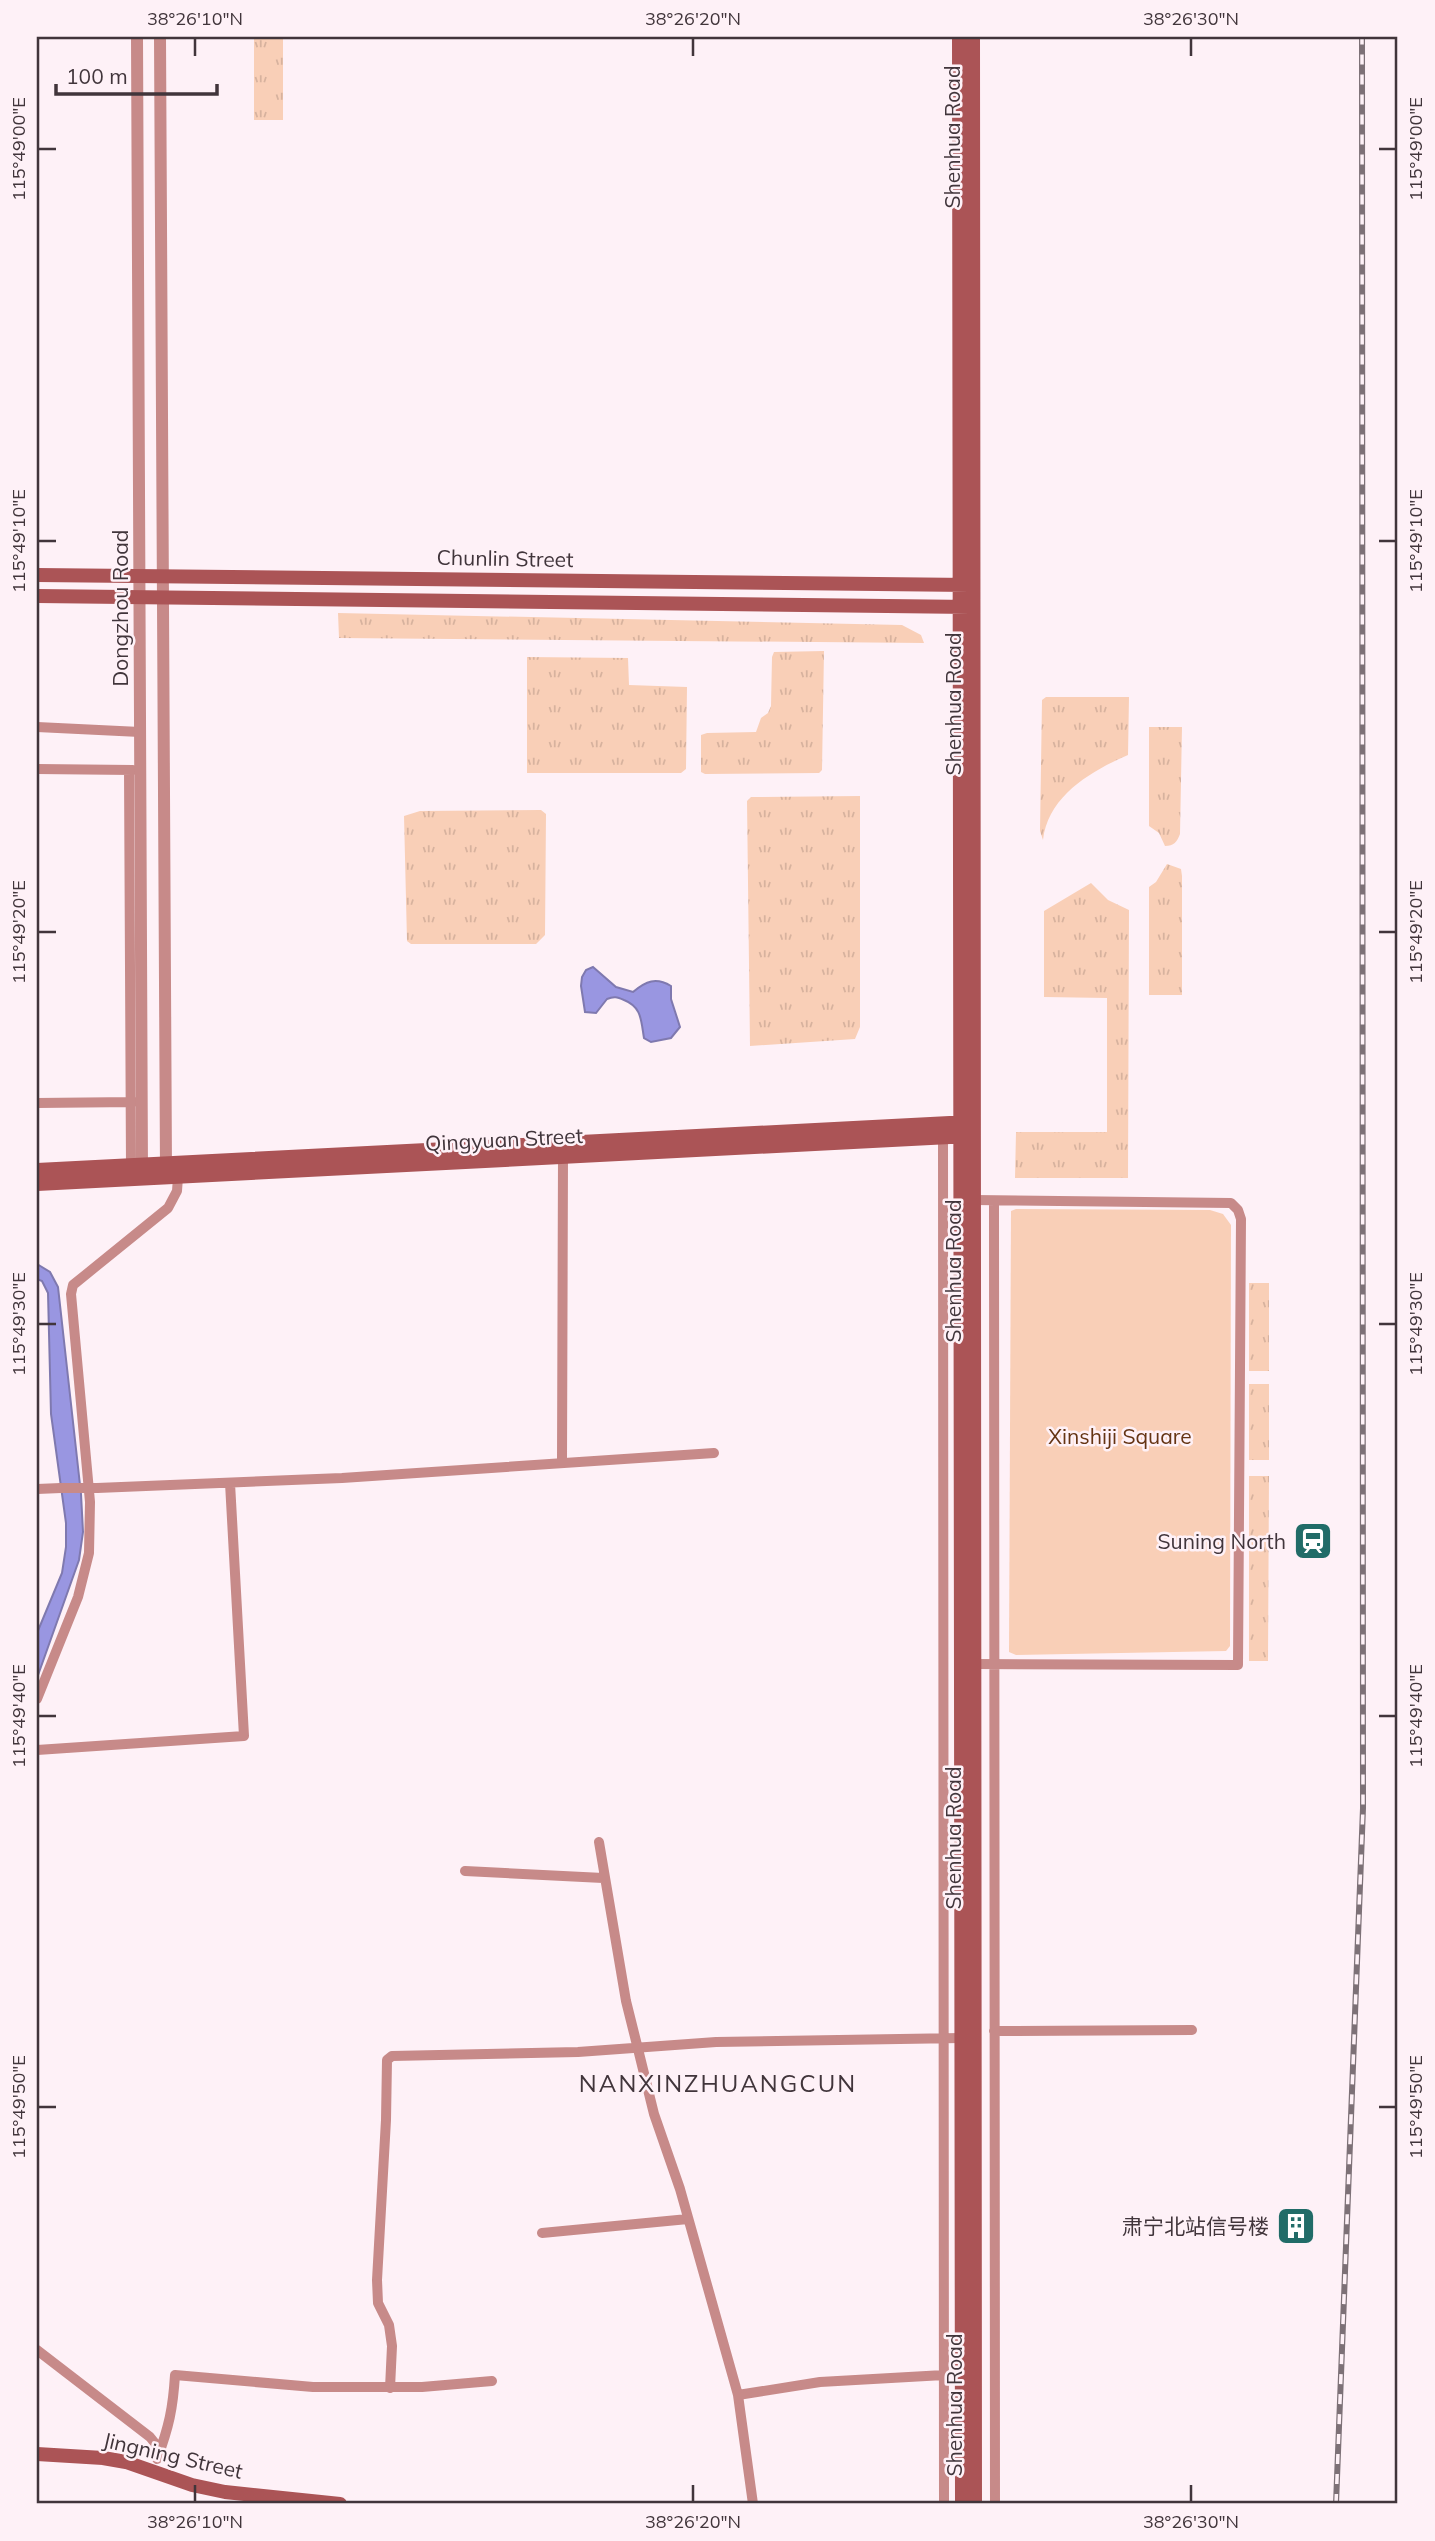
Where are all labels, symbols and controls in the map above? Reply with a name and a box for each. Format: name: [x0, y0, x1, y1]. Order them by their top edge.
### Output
text: 38°26'10"N: [147, 7, 243, 30]
text: 38°26'20"N: [645, 7, 741, 30]
text: 38°26'30"N: [1143, 7, 1239, 30]
scale bar: [56, 52, 217, 96]
text: 100 m: [66, 63, 128, 89]
street label: Shenhua Road: [939, 65, 965, 209]
text: 115°49'00"E: [7, 97, 30, 201]
text: 115°49'00"E: [1404, 97, 1427, 201]
text: 115°49'10"E: [7, 489, 30, 593]
text: 115°49'10"E: [1404, 489, 1427, 593]
street label: Dongzhou Road: [107, 530, 133, 686]
street label: Chunlin Street: [436, 544, 574, 572]
street label: Shenhua Road: [940, 632, 966, 776]
text: 115°49'20"E: [7, 880, 30, 984]
text: 115°49'20"E: [1404, 880, 1427, 984]
street label: Qingyuan Street: [424, 1122, 584, 1156]
street label: Shenhua Road: [940, 1199, 966, 1343]
text: 115°49'30"E: [7, 1272, 30, 1376]
text: 115°49'30"E: [1404, 1272, 1427, 1376]
park label: Xinshiji Square: [1048, 1423, 1192, 1449]
station icon: Suning North: [1292, 1520, 1334, 1562]
place label: Suning North: [1158, 1528, 1286, 1554]
text: 115°49'40"E: [7, 1664, 30, 1768]
text: 115°49'40"E: [1404, 1664, 1427, 1768]
street label: Shenhua Road: [940, 1766, 966, 1910]
text: 115°49'50"E: [7, 2055, 30, 2159]
text: 115°49'50"E: [1404, 2055, 1427, 2159]
district label: NANXINZHUANGCUN: [579, 2068, 857, 2098]
building icon: 肃宁北站信号楼: [1275, 2205, 1317, 2247]
place label: 肃宁北站信号楼: [1122, 2213, 1269, 2239]
street label: Shenhua Road: [941, 2333, 967, 2477]
street label: Jingning Street: [101, 2426, 245, 2484]
text: 38°26'10"N: [147, 2510, 243, 2533]
text: 38°26'20"N: [645, 2510, 741, 2533]
text: 38°26'30"N: [1143, 2510, 1239, 2533]

